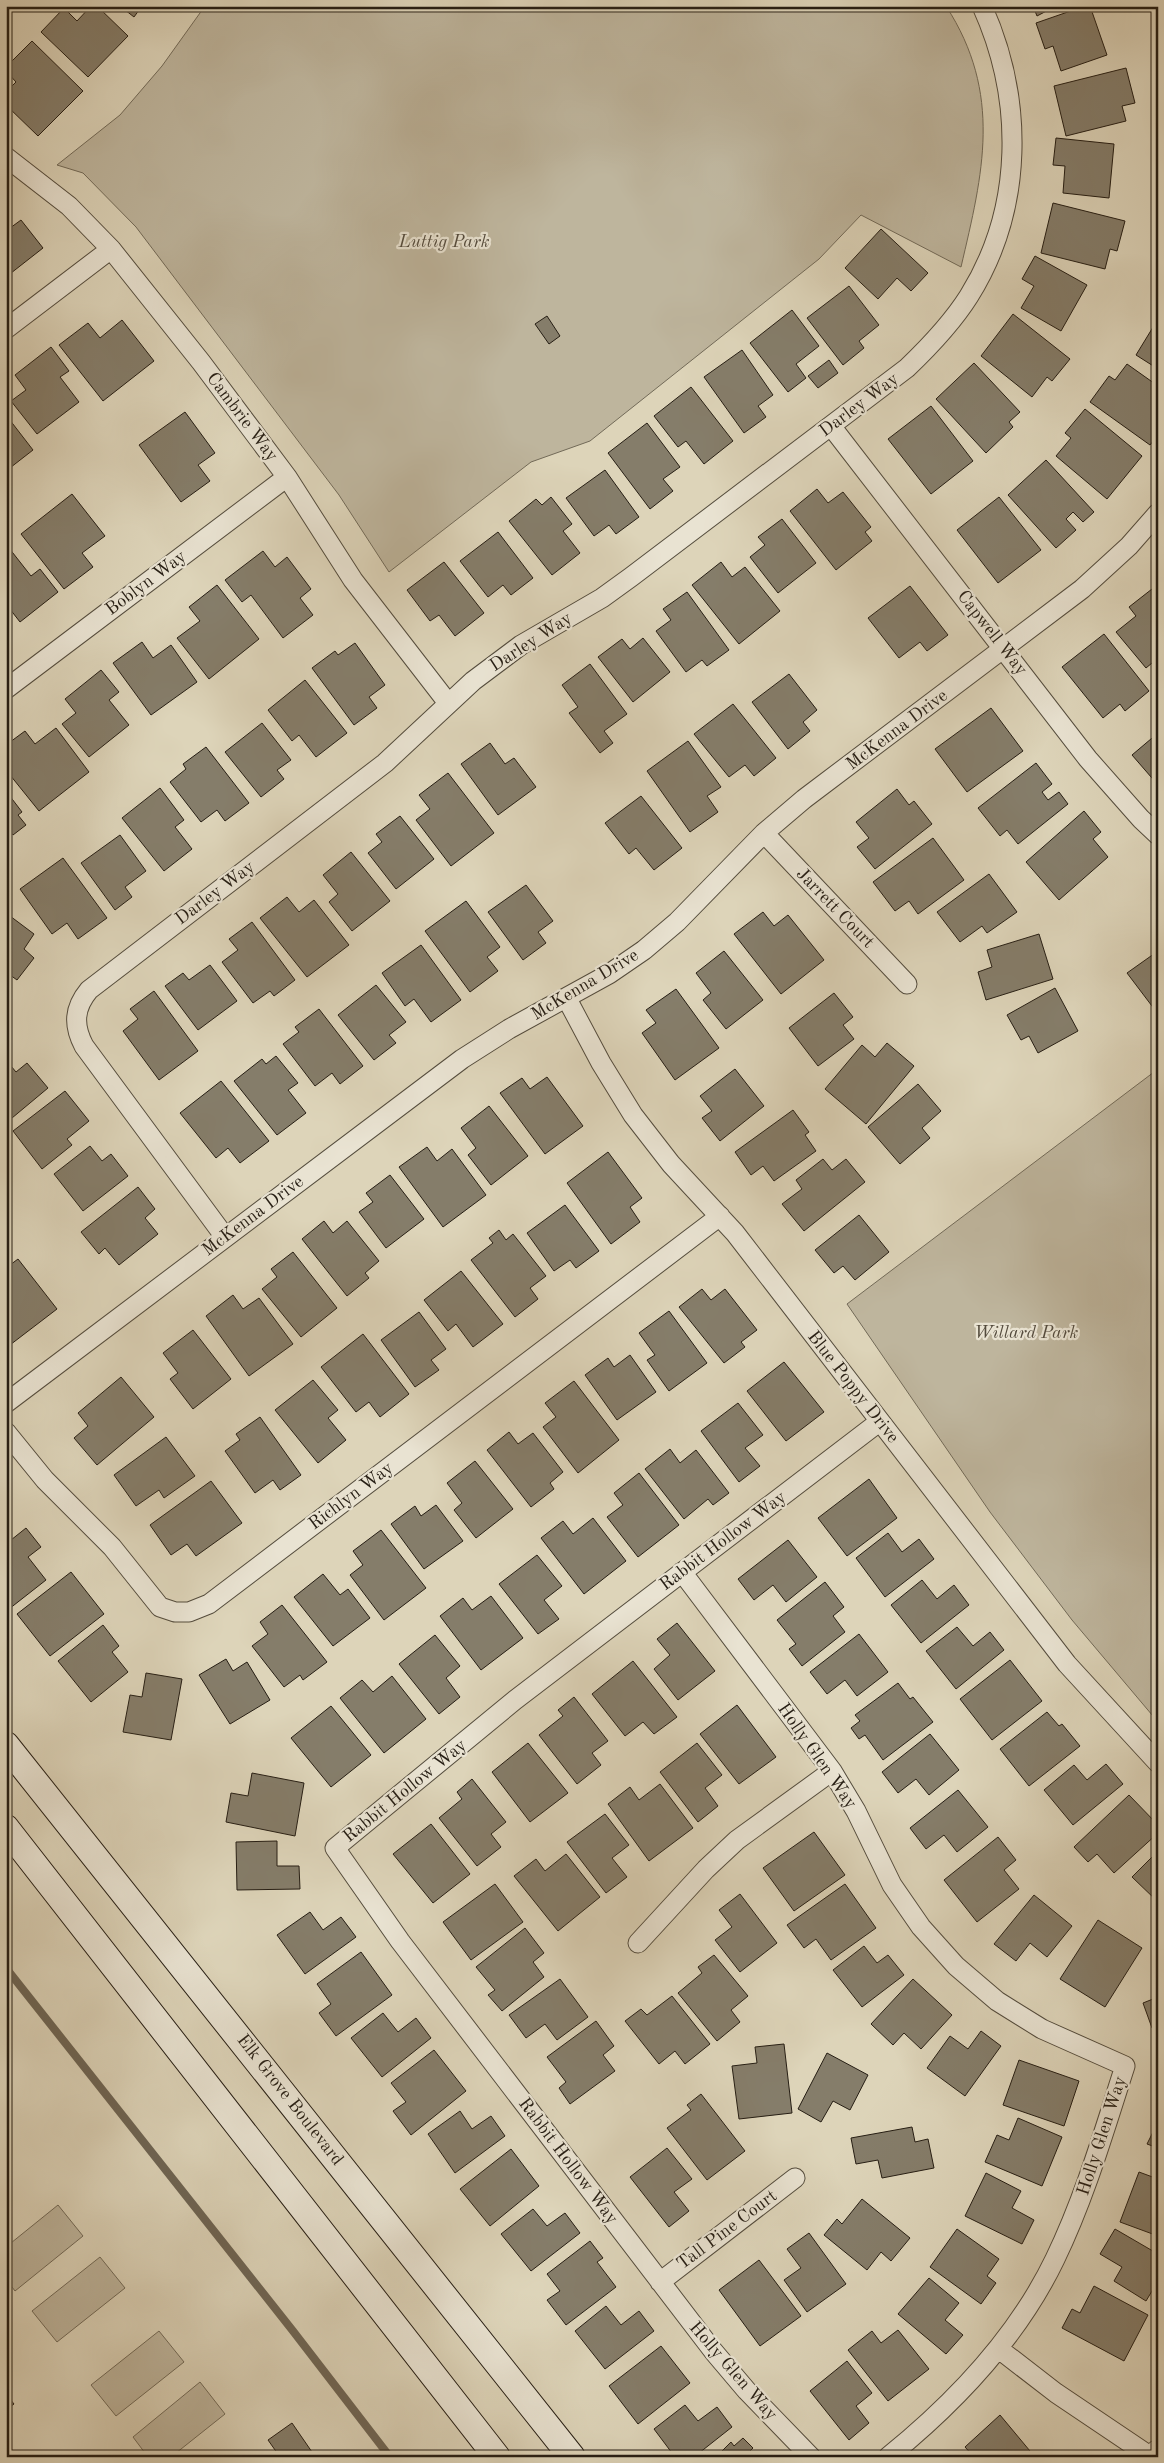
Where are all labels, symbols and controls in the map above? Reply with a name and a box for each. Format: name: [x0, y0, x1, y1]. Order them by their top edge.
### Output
park label: Luttig Park: [398, 233, 490, 251]
street label: Cambrie Way: [203, 369, 281, 465]
street label: Darley Way: [816, 369, 902, 440]
street label: Boblyn Way: [102, 547, 190, 619]
street label: Capwell Way: [953, 587, 1031, 679]
street label: Darley Way: [487, 609, 576, 675]
street label: McKenna Drive: [843, 686, 951, 774]
street label: Darley Way: [172, 857, 258, 928]
street label: Jarrett Court: [793, 864, 877, 952]
street label: McKenna Drive: [528, 946, 642, 1024]
street label: McKenna Drive: [199, 1172, 307, 1260]
park label: Willard Park: [974, 1324, 1078, 1342]
street label: Blue Poppy Drive: [804, 1328, 902, 1446]
street label: Richlyn Way: [305, 1458, 397, 1533]
street label: Rabbit Hollow Way: [657, 1488, 790, 1594]
street label: Holly Glen Way: [774, 1700, 860, 1812]
street label: Rabbit Hollow Way: [340, 1736, 470, 1846]
street label: Elk Grove Boulevard: [233, 2031, 347, 2169]
street label: Holly Glen Way: [1074, 2074, 1130, 2198]
street label: Rabbit Hollow Way: [515, 2095, 621, 2228]
street label: Tall Pine Court: [674, 2187, 780, 2273]
street label: Holly Glen Way: [685, 2318, 781, 2424]

